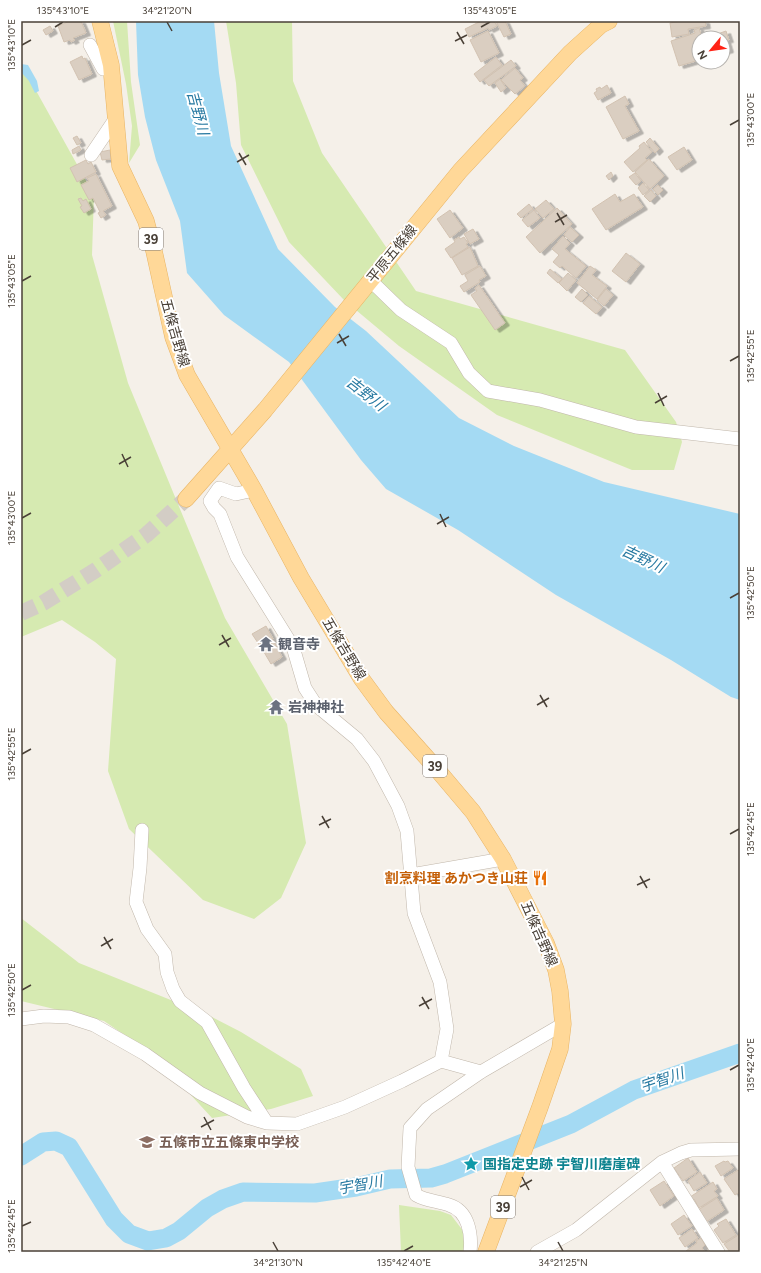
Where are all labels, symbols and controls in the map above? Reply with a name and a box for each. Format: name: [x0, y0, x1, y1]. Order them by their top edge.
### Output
text: 135°43'10"E: [37, 4, 89, 17]
text: 34°21'20"N: [142, 4, 192, 17]
text: 135°43'05"E: [463, 4, 517, 17]
text: 135°43'10"E: [5, 19, 18, 71]
north arrow: [691, 30, 731, 70]
text: N: [695, 48, 710, 61]
water label: 吉野川: [183, 89, 213, 139]
text: 135°43'00"E: [744, 93, 757, 147]
street label: 平原五條線: [363, 221, 421, 287]
road number: 39: [139, 228, 163, 250]
text: 135°43'05"E: [5, 254, 18, 308]
street label: 五條吉野線: [157, 297, 193, 369]
text: 135°42'55"E: [744, 329, 757, 383]
water label: 吉野川: [343, 373, 391, 416]
text: 135°43'00"E: [5, 491, 18, 545]
water label: 吉野川: [619, 541, 669, 578]
text: 135°42'50"E: [744, 566, 757, 620]
street label: 五條吉野線: [319, 615, 369, 683]
temple icon: 観音寺: [257, 635, 275, 653]
place label: 観音寺: [278, 636, 320, 653]
temple icon: 岩神神社: [267, 698, 285, 716]
place label: 岩神神社: [288, 699, 344, 716]
text: 135°42'55"E: [5, 727, 18, 781]
road number: 39: [423, 755, 447, 777]
text: 135°42'45"E: [744, 802, 757, 856]
restaurant icon: 割烹料理 あかつき山荘: [531, 869, 549, 887]
place label: 割烹料理 あかつき山荘: [385, 870, 528, 887]
street label: 五條吉野線: [517, 899, 561, 969]
text: 135°42'50"E: [5, 963, 18, 1017]
text: 135°42'40"E: [744, 1038, 757, 1092]
water label: 宇智川: [638, 1064, 688, 1096]
school or university icon: 五條市立五條東中学校: [138, 1133, 156, 1151]
place label: 五條市立五條東中学校: [159, 1134, 299, 1151]
place icon: 国指定史跡 宇智川磨崖碑: [462, 1155, 480, 1173]
place label: 国指定史跡 宇智川磨崖碑: [483, 1156, 640, 1173]
water label: 宇智川: [336, 1172, 386, 1198]
road number: 39: [491, 1196, 515, 1218]
text: 135°42'45"E: [5, 1199, 18, 1253]
text: 34°21'30"N: [253, 1256, 303, 1269]
text: 135°42'40"E: [377, 1256, 431, 1269]
text: 34°21'25"N: [538, 1256, 588, 1269]

